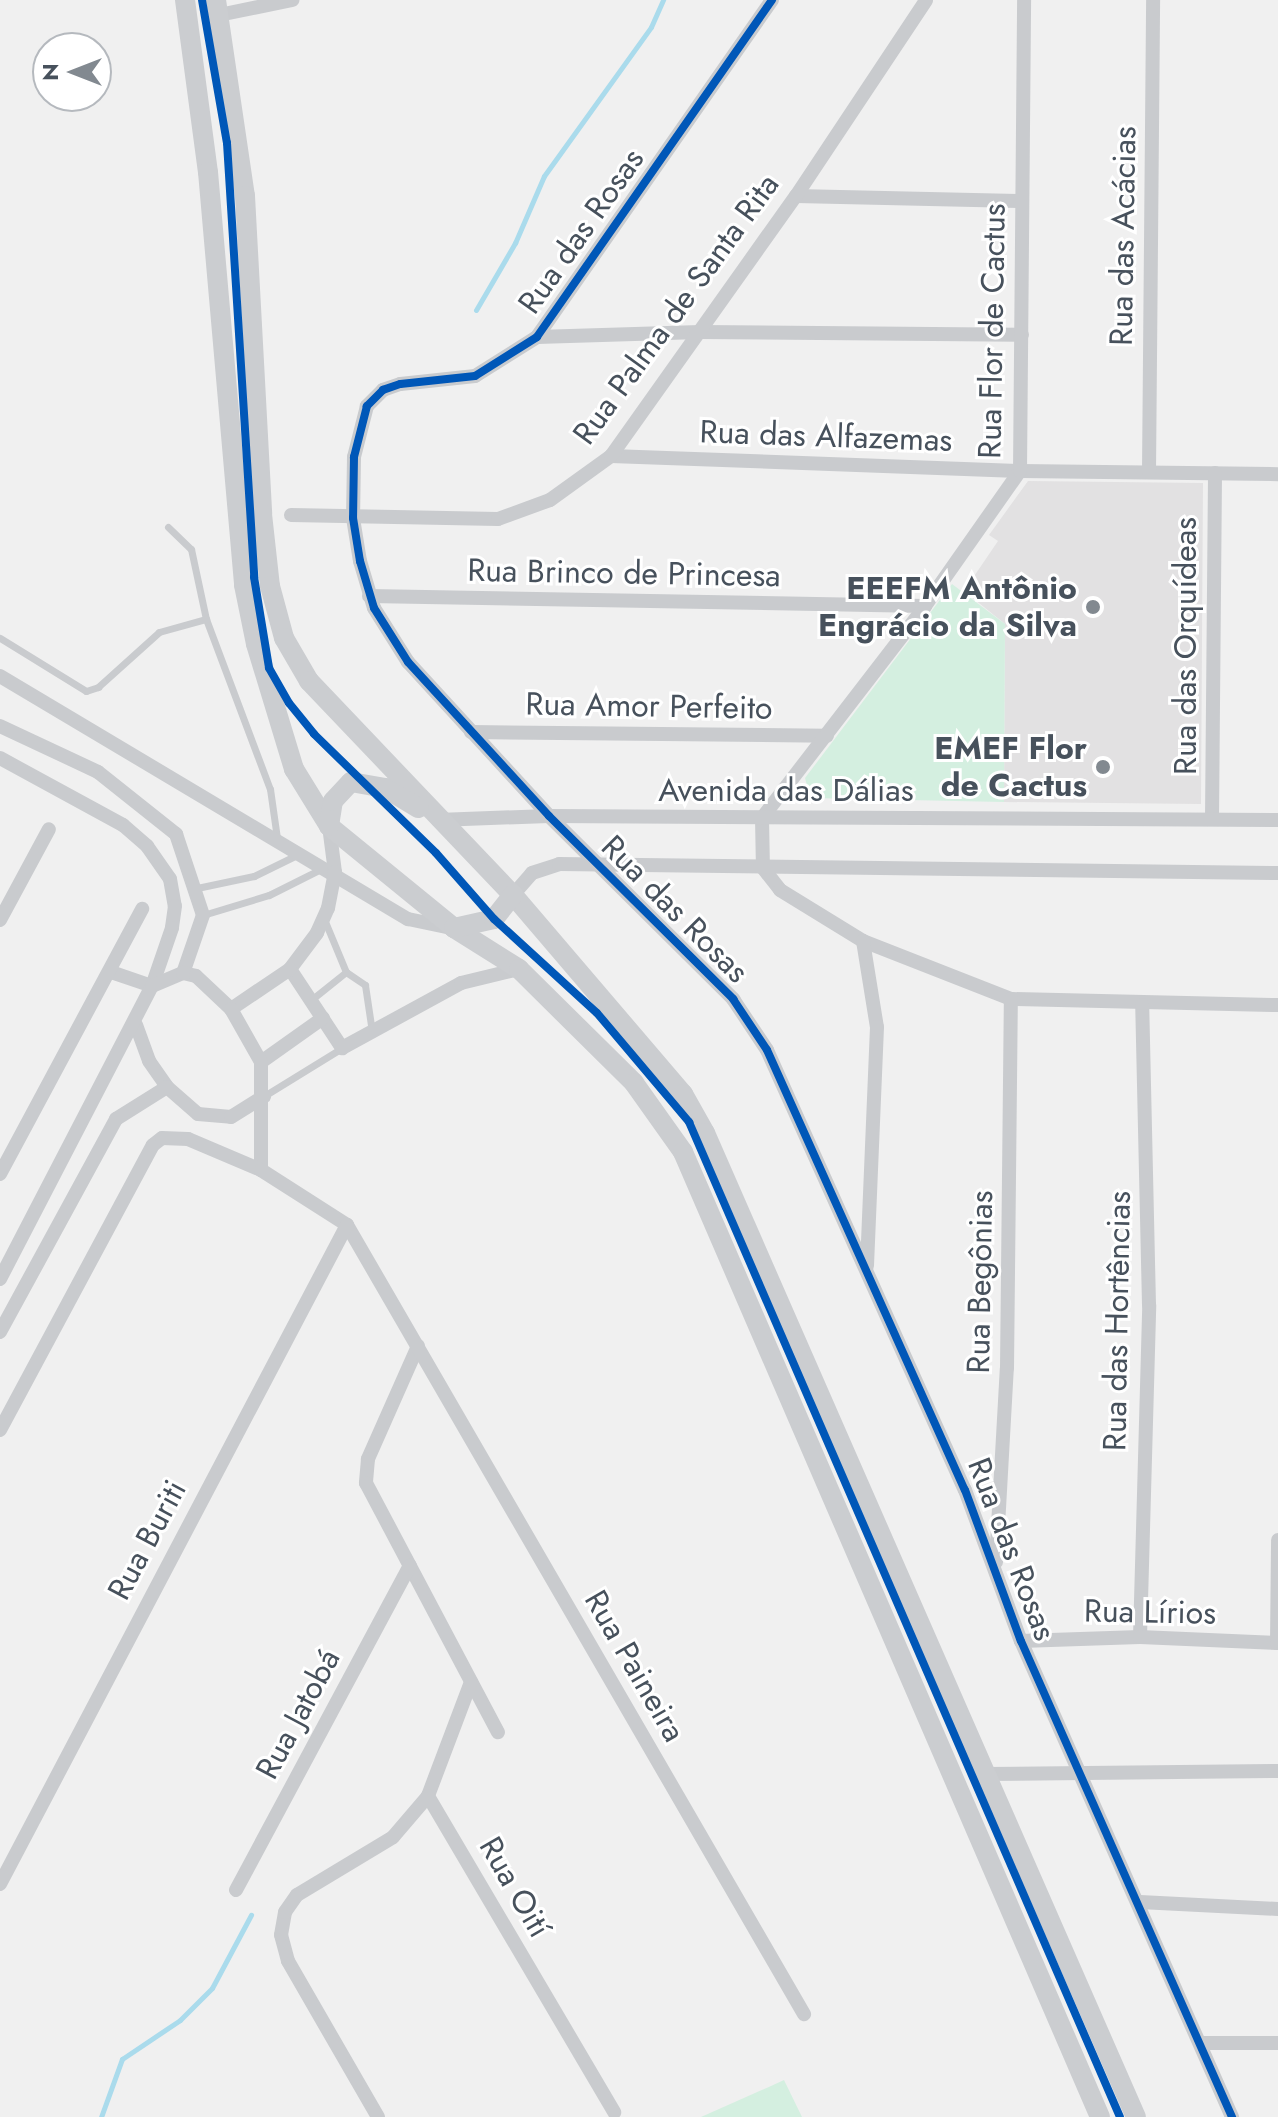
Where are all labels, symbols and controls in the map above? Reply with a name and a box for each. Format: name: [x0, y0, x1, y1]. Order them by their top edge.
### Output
north arrow: [32, 32, 112, 112]
text: N: [34, 63, 66, 81]
street label: Rua das Acácias: [1102, 126, 1144, 346]
street label: Rua das Rosas: [510, 141, 652, 321]
street label: Rua Palma de Santa Rita: [565, 166, 787, 452]
street label: Rua Flor de Cactus: [971, 203, 1013, 459]
street label: Rua das Alfazemas: [699, 412, 953, 460]
street label: Rua das Orquídeas: [1166, 517, 1204, 775]
street label: Rua Brinco de Princesa: [467, 551, 781, 595]
place label: EEEFM Antônio Engrácio da Silva: [818, 570, 1077, 645]
marker: EEEFM Antônio Engrácio da Silva: [1084, 598, 1102, 616]
street label: Rua Amor Perfeito: [525, 685, 773, 727]
place label: EMEF Flor de Cactus: [934, 730, 1087, 805]
marker: EMEF Flor de Cactus: [1094, 758, 1112, 776]
street label: Avenida das Dálias: [658, 771, 914, 809]
street label: Rua das Rosas: [593, 827, 757, 991]
street label: Rua Begônias: [959, 1190, 1001, 1374]
street label: Rua das Hortências: [1096, 1191, 1138, 1451]
street label: Rua das Rosas: [960, 1452, 1064, 1646]
street label: Rua Buriti: [100, 1474, 194, 1606]
street label: Rua Paineira: [576, 1584, 694, 1748]
street label: Rua Lírios: [1084, 1592, 1216, 1632]
street label: Rua Jatobá: [248, 1642, 348, 1786]
street label: Rua Oití: [471, 1830, 559, 1944]

